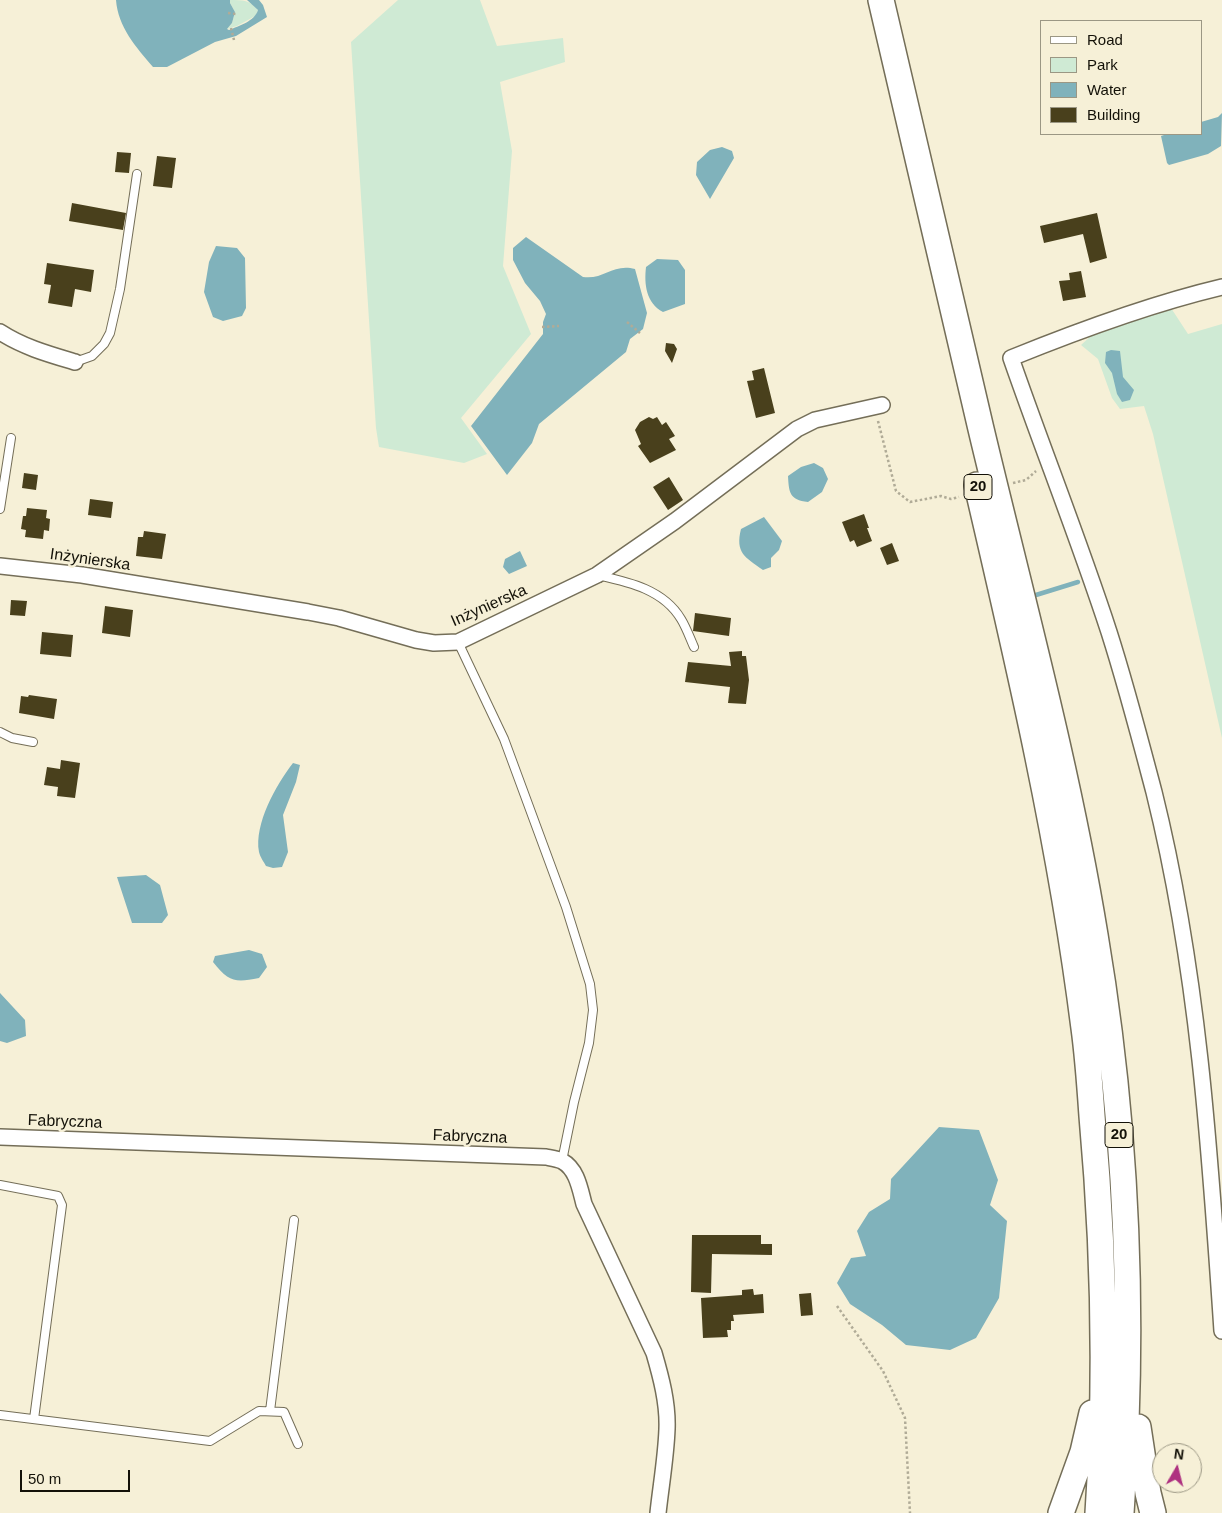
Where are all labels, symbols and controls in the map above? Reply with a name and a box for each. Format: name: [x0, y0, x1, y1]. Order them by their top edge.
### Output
legend: [1040, 20, 1202, 135]
text: Road: [1087, 31, 1123, 48]
text: Park: [1087, 56, 1118, 73]
text: Water: [1087, 81, 1126, 98]
text: Building: [1087, 106, 1140, 123]
road number: 20: [964, 474, 992, 500]
street label: Inżynierska: [49, 545, 131, 575]
street label: Inżynierska: [448, 581, 530, 631]
street label: Fabryczna: [27, 1111, 103, 1133]
road number: 20: [1105, 1122, 1133, 1148]
street label: Fabryczna: [432, 1126, 508, 1148]
north arrow: [1152, 1443, 1202, 1493]
text: N: [1173, 1446, 1185, 1463]
scale bar: [22, 1460, 132, 1492]
text: 50 m: [28, 1470, 61, 1487]

